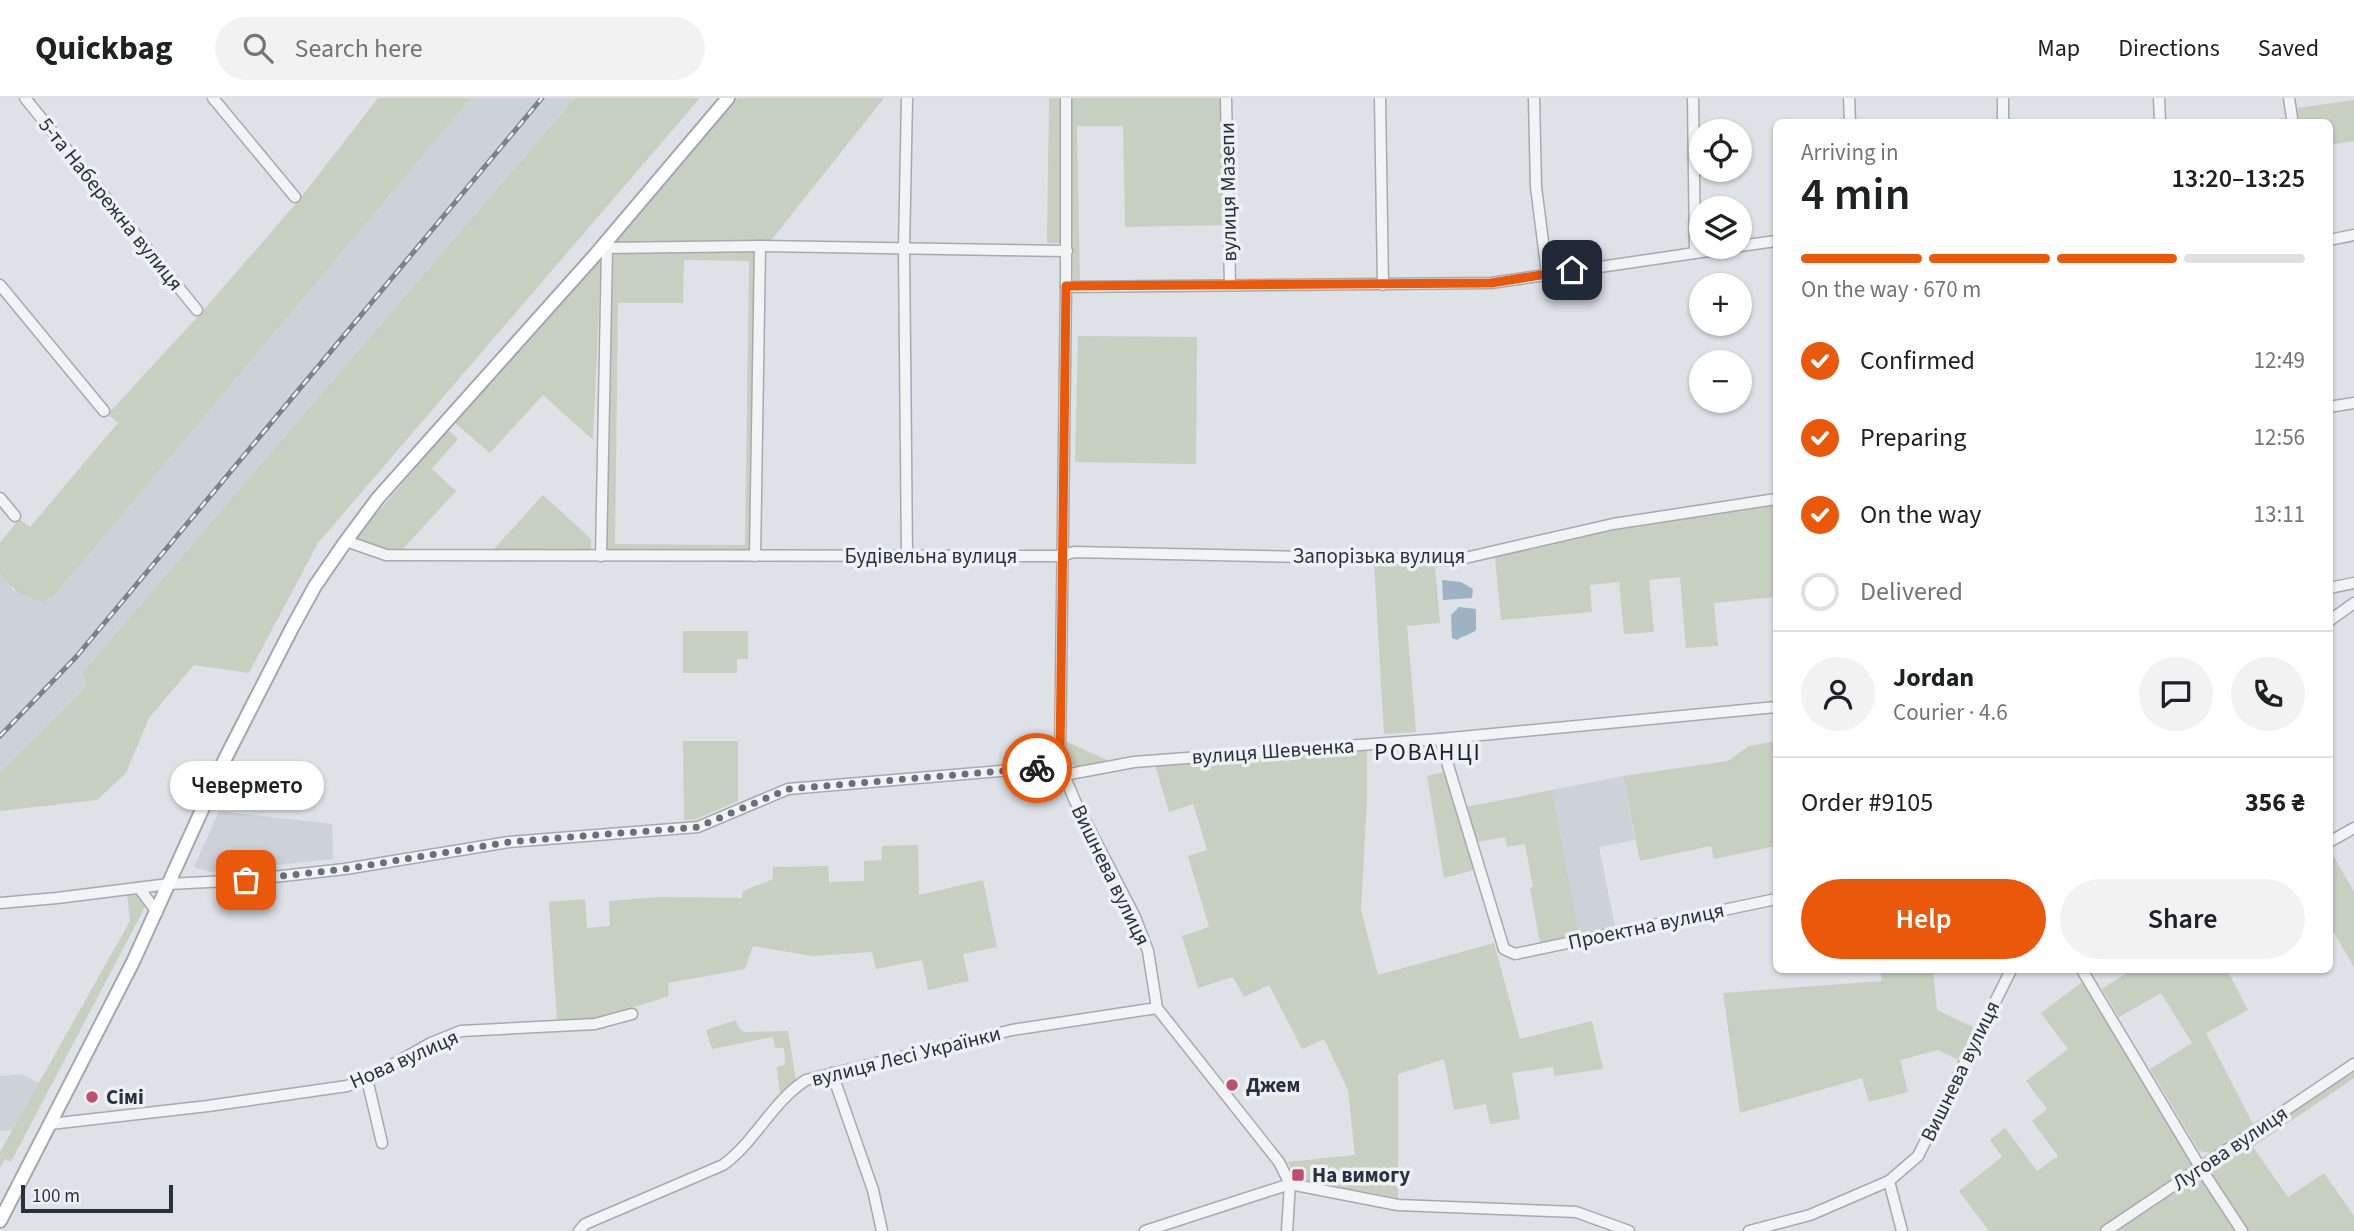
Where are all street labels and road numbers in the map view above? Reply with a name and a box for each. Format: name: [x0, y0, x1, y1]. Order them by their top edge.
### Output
street label: 5-та Набережна вулиця: [32, 111, 190, 297]
street label: вулиця Мазепи: [1212, 122, 1244, 262]
street label: Будівельна вулиця: [845, 541, 1017, 571]
street label: Запорізька вулиця: [1293, 541, 1465, 571]
street label: вулиця Шевченка: [1191, 730, 1355, 772]
street label: Вишнева вулиця: [1064, 799, 1158, 951]
street label: Проектна вулиця: [1565, 895, 1727, 957]
street label: Вишнева вулиця: [1913, 995, 2007, 1147]
street label: вулиця Лесі Українки: [808, 1018, 1004, 1094]
street label: Нова вулиця: [345, 1022, 463, 1096]
street label: Лугова вулиця: [2166, 1098, 2294, 1198]

